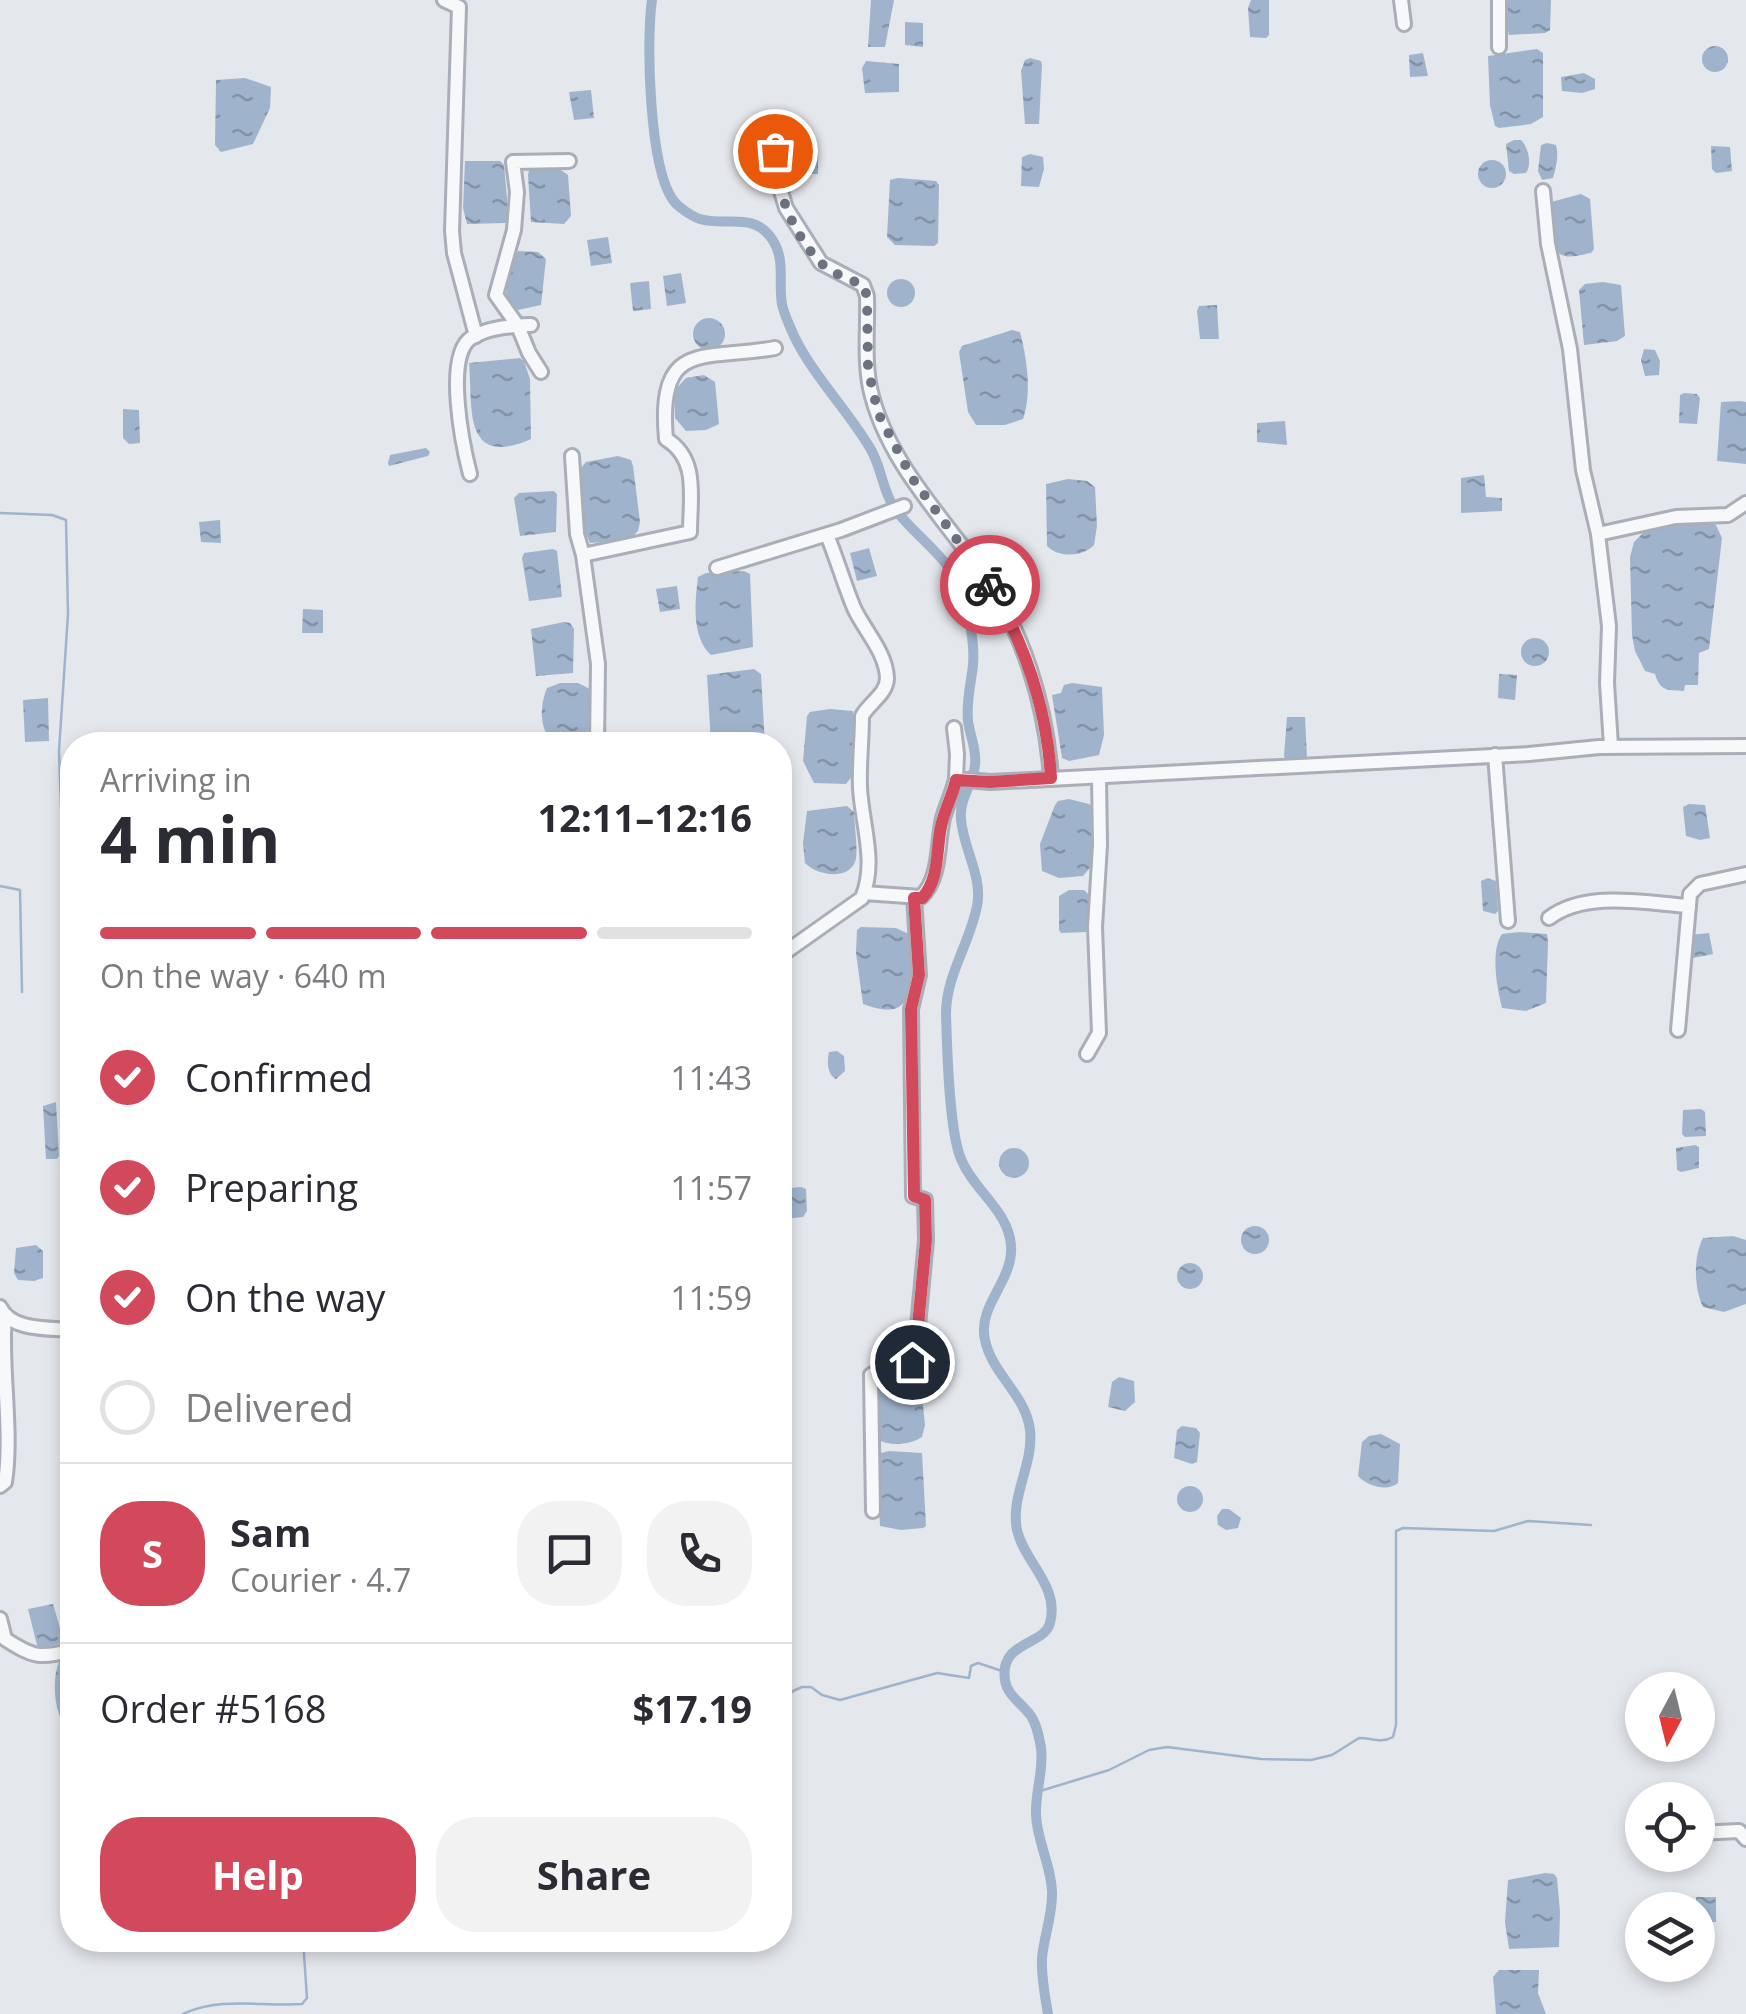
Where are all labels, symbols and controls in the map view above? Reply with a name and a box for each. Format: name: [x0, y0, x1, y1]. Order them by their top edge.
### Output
pin: [733, 109, 818, 194]
icon: bag: [748, 124, 803, 179]
courier: [940, 535, 1040, 635]
icon: bike: [963, 558, 1018, 613]
text: Arriving in: [100, 758, 252, 801]
text: 12:11–12:16: [538, 791, 752, 843]
text: 4 min: [100, 794, 280, 882]
text: On the way · 640 m: [100, 954, 387, 997]
icon: check: [100, 1050, 155, 1105]
text: Confirmed: [185, 1051, 373, 1103]
text: 11:43: [670, 1056, 752, 1099]
icon: check: [100, 1160, 155, 1215]
text: Preparing: [185, 1161, 358, 1213]
text: 11:57: [670, 1166, 752, 1209]
icon: check: [100, 1270, 155, 1325]
text: On the way: [185, 1271, 385, 1323]
text: 11:59: [670, 1276, 752, 1319]
pin: [870, 1320, 955, 1405]
icon: home: [885, 1335, 940, 1390]
text: Delivered: [185, 1381, 354, 1433]
button: chat: [517, 1501, 622, 1606]
button: phone: [647, 1501, 752, 1606]
text: Sam: [230, 1506, 311, 1558]
text: S: [142, 1527, 163, 1579]
text: Courier · 4.7: [230, 1558, 411, 1601]
north arrow: [1625, 1672, 1715, 1762]
map controls: [1625, 1672, 1715, 1982]
text: Order #5168: [100, 1682, 327, 1734]
text: $17.19: [633, 1682, 752, 1734]
button: locate: [1625, 1782, 1715, 1872]
button: Help: [100, 1817, 416, 1932]
button: Share: [436, 1817, 752, 1932]
button: layers: [1625, 1892, 1715, 1982]

